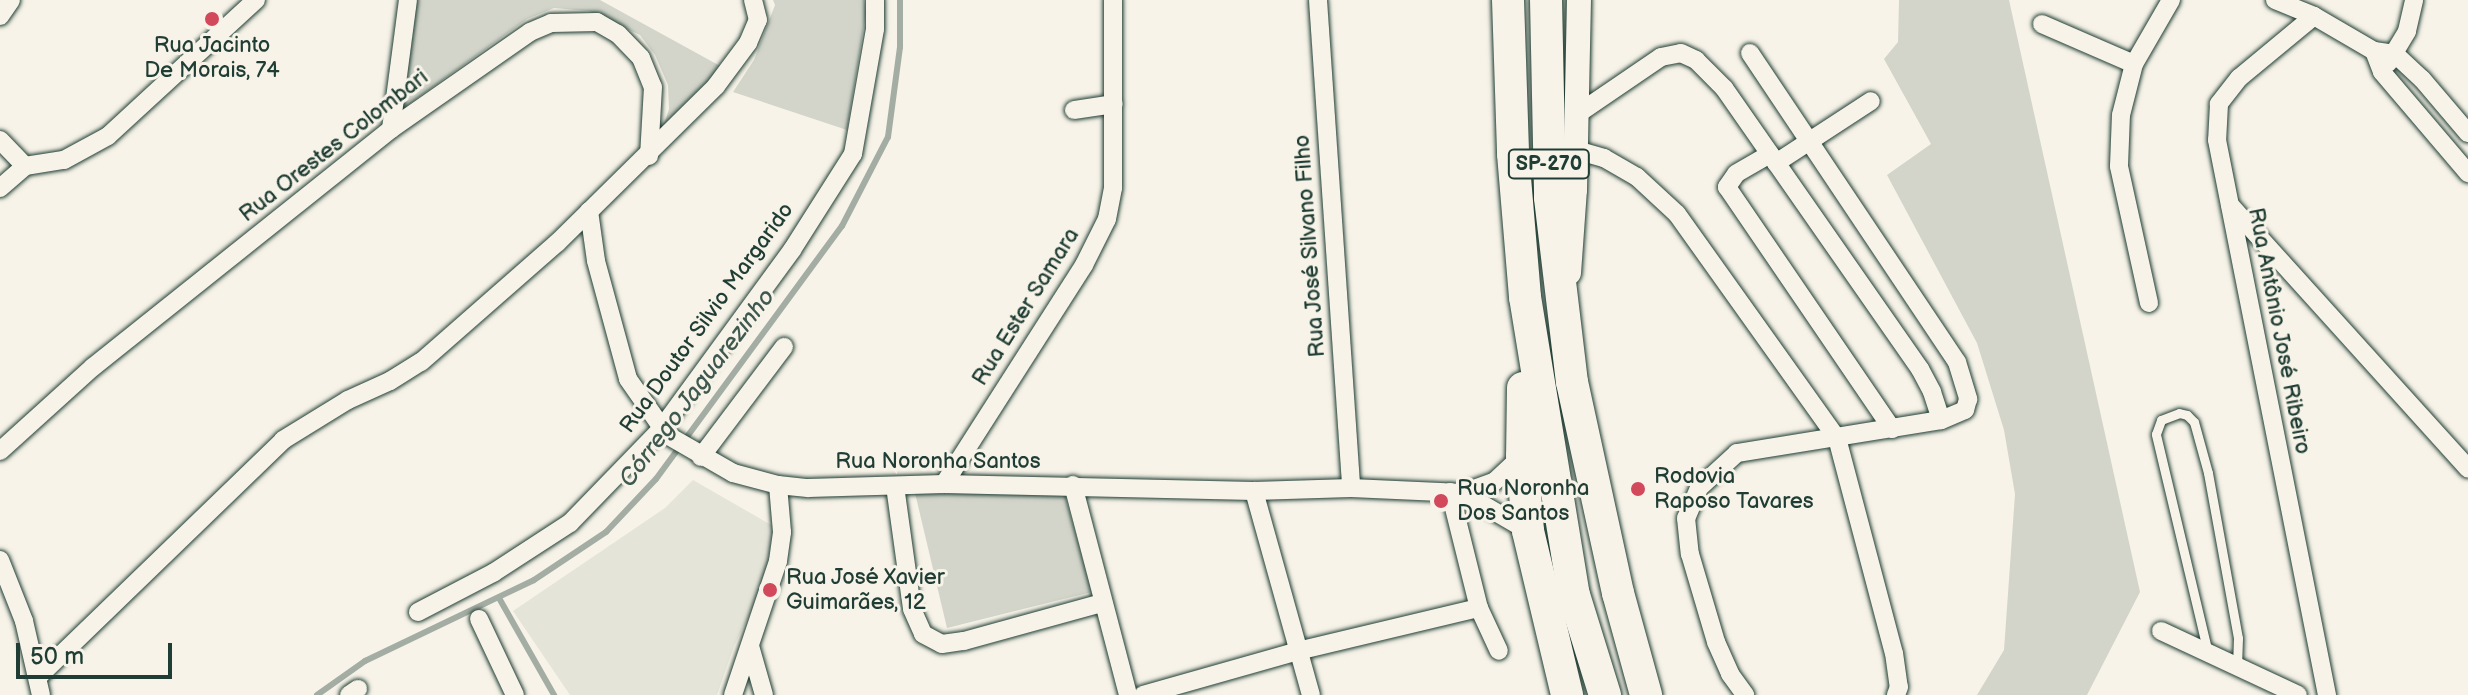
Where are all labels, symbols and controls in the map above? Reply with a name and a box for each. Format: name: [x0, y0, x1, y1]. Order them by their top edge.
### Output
marker: Rua Jacinto De Morais, 74: [203, 10, 221, 28]
place label: Rua Jacinto De Morais, 74: [144, 32, 280, 84]
street label: Rua Orestes Colombari: [234, 64, 434, 228]
street label: Rua José Silvano Filho: [1289, 133, 1331, 359]
road number: SP-270: [1507, 148, 1591, 180]
street label: Rua Doutor Silvio Margarido: [614, 197, 800, 439]
street label: Rua Antônio José Ribeiro: [2242, 205, 2316, 457]
street label: Rua Ester Samara: [967, 223, 1085, 391]
water label: Córrego Jaguarezinho: [613, 283, 781, 493]
street label: Rua Noronha Santos: [835, 449, 1041, 475]
place label: Rodovia Raposo Tavares: [1654, 463, 1814, 514]
place label: Rua Noronha Dos Santos: [1457, 475, 1589, 526]
marker: Rodovia Raposo Tavares: [1629, 480, 1647, 498]
marker: Rua Noronha Dos Santos: [1432, 492, 1450, 510]
place label: Rua José Xavier Guimarães, 12: [786, 564, 947, 616]
marker: Rua José Xavier Guimarães, 12: [761, 581, 779, 599]
scale bar: [20, 627, 176, 677]
text: 50 m: [30, 642, 84, 671]

